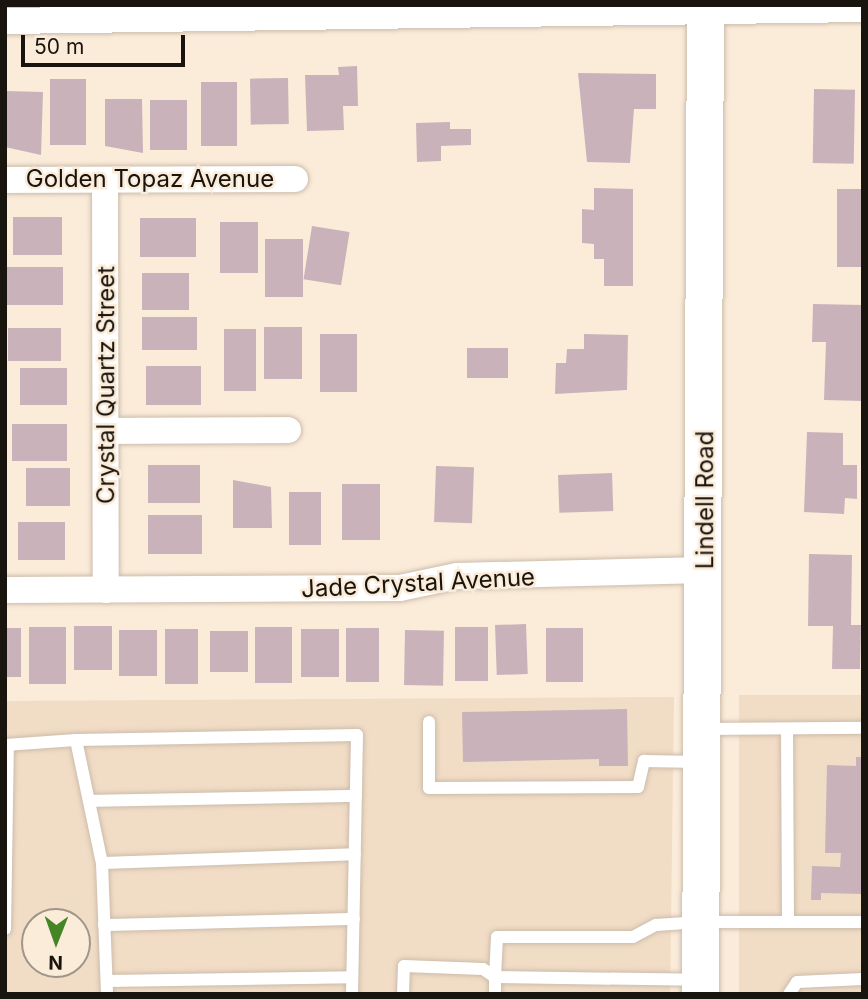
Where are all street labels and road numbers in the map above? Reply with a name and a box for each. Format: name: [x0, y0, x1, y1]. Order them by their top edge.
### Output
street label: Golden Topaz Avenue: [26, 165, 274, 193]
street label: Crystal Quartz Street: [92, 266, 120, 504]
street label: Lindell Road: [691, 431, 719, 569]
street label: Jade Crystal Avenue: [300, 562, 536, 604]

